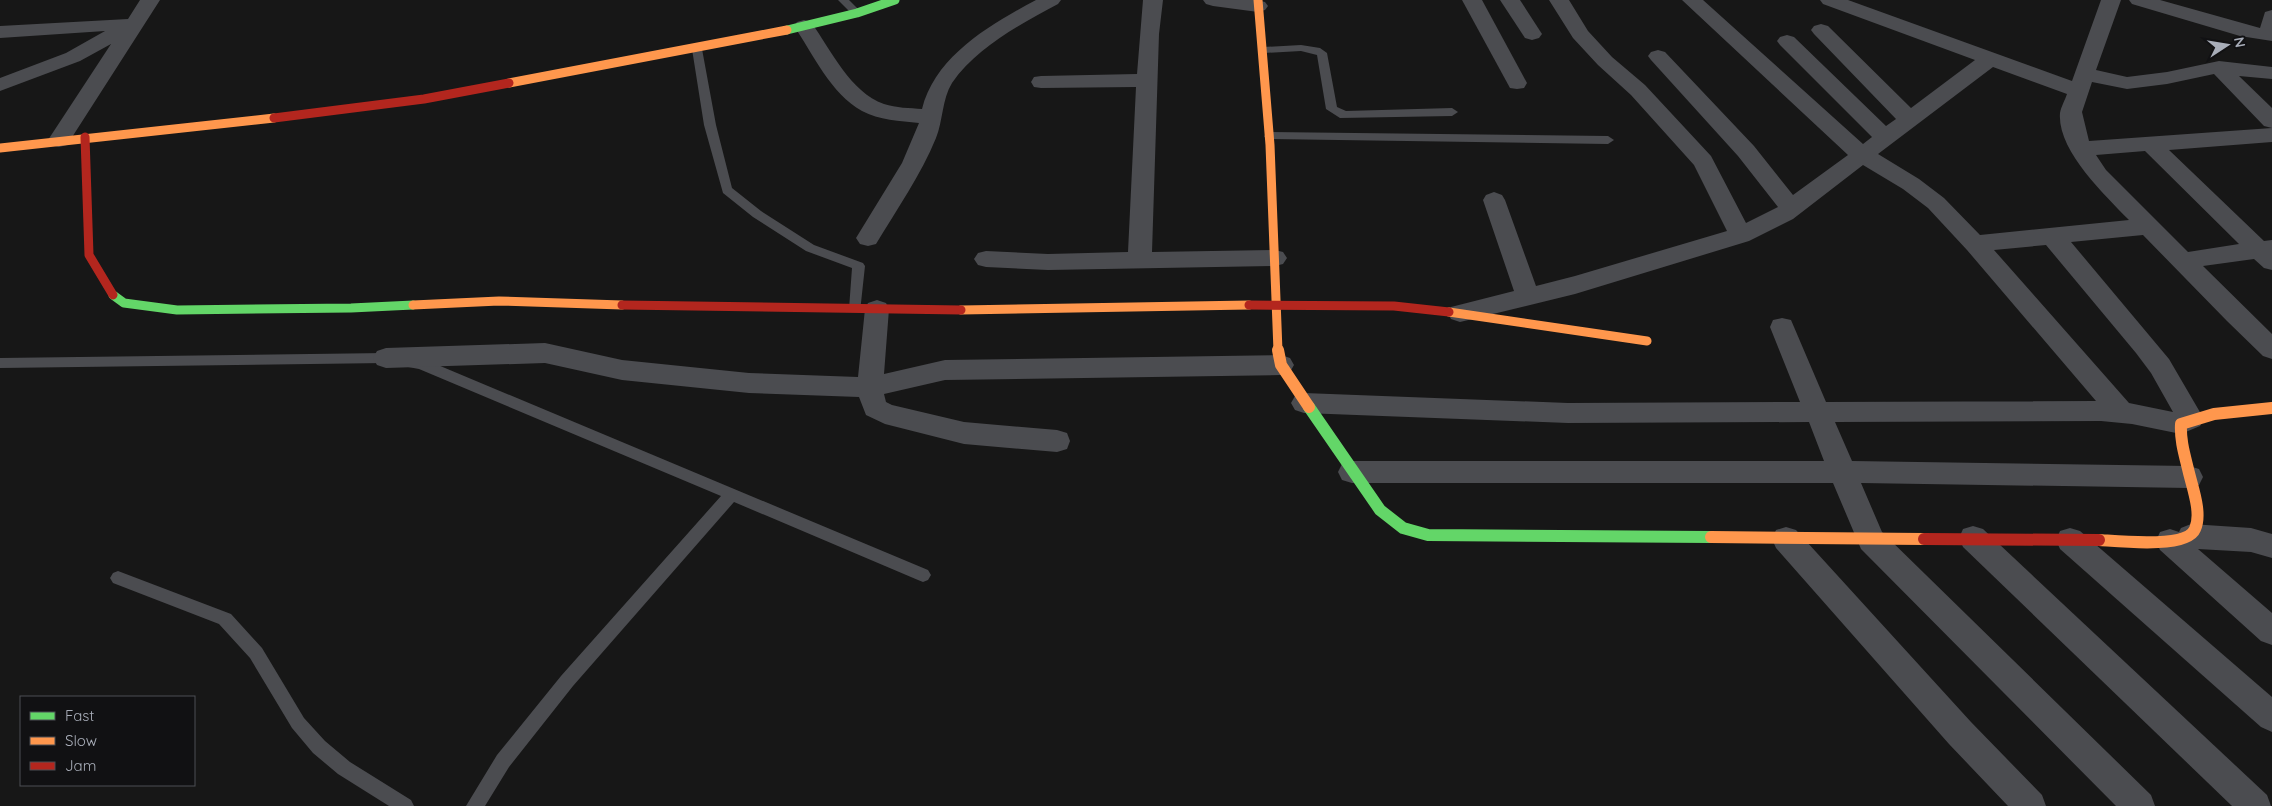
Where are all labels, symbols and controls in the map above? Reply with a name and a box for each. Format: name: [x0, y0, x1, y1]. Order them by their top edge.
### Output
north arrow: [2202, 20, 2252, 70]
text: N: [2230, 35, 2250, 49]
legend: [20, 696, 195, 786]
text: Fast: [65, 706, 94, 725]
text: Slow: [65, 731, 97, 750]
text: Jam: [65, 756, 96, 775]

